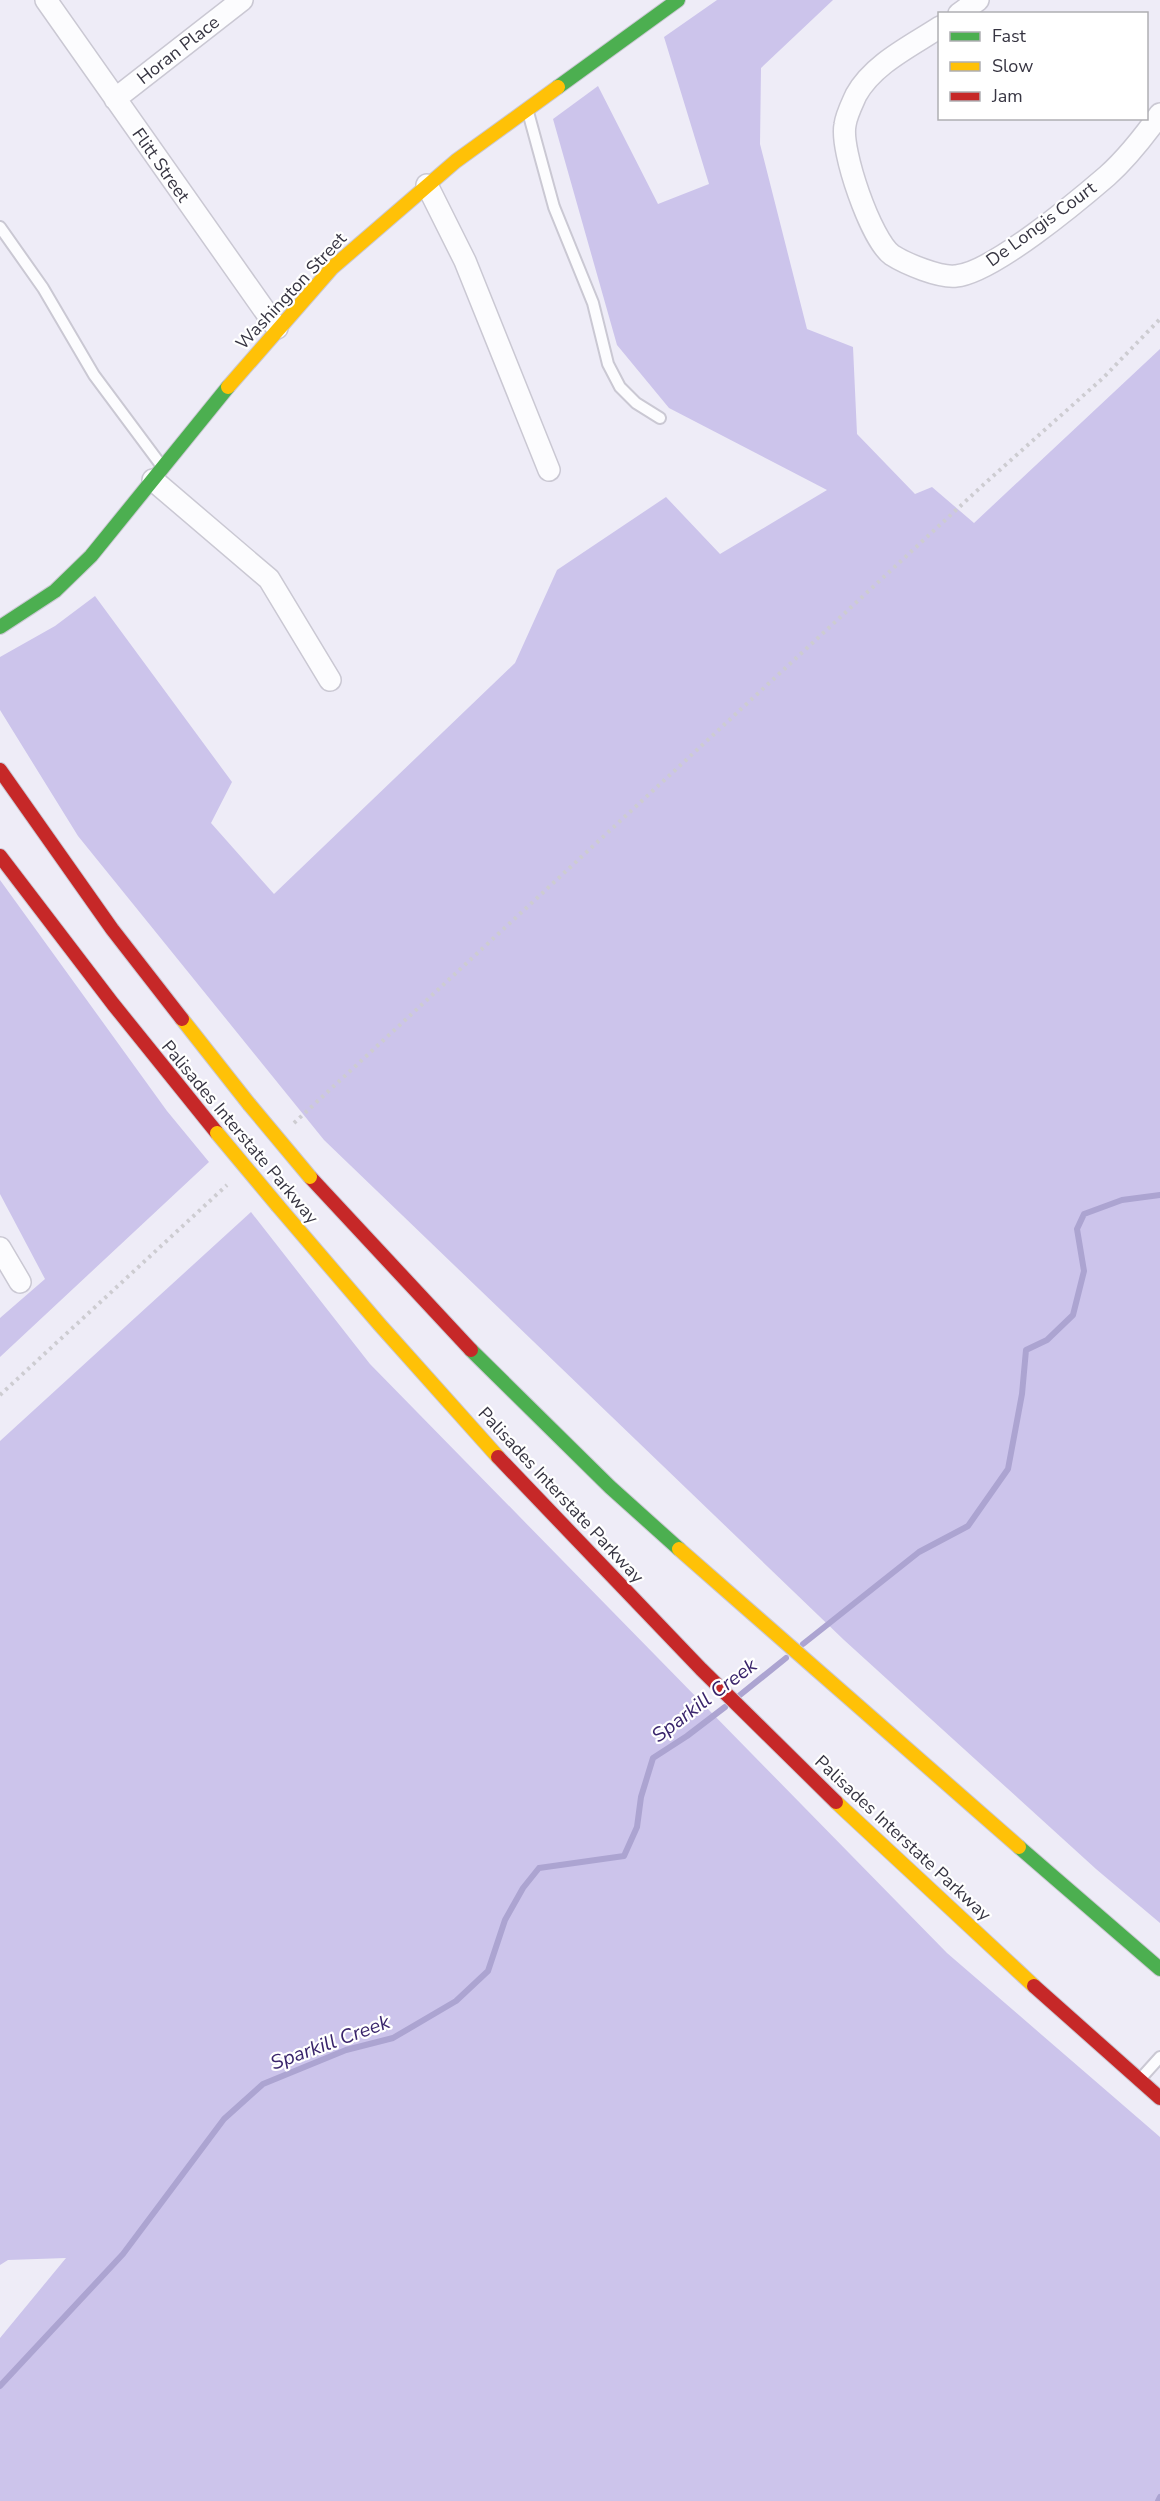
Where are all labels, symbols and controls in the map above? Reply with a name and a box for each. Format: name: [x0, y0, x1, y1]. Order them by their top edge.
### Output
street label: Horan Place: [132, 10, 224, 90]
legend: [938, 12, 1148, 120]
text: Fast: [992, 24, 1027, 48]
text: Slow: [992, 54, 1033, 78]
text: Jam: [991, 84, 1023, 108]
street label: Flitt Street: [127, 123, 196, 207]
street label: De Longis Court: [981, 176, 1101, 272]
street label: Washington Street: [230, 227, 352, 355]
street label: Palisades Interstate Parkway: [156, 1035, 324, 1229]
street label: Palisades Interstate Parkway: [473, 1402, 650, 1589]
water label: Sparkill Creek: [646, 1651, 763, 1749]
street label: Palisades Interstate Parkway: [810, 1750, 997, 1927]
water label: Sparkill Creek: [267, 2008, 395, 2077]

